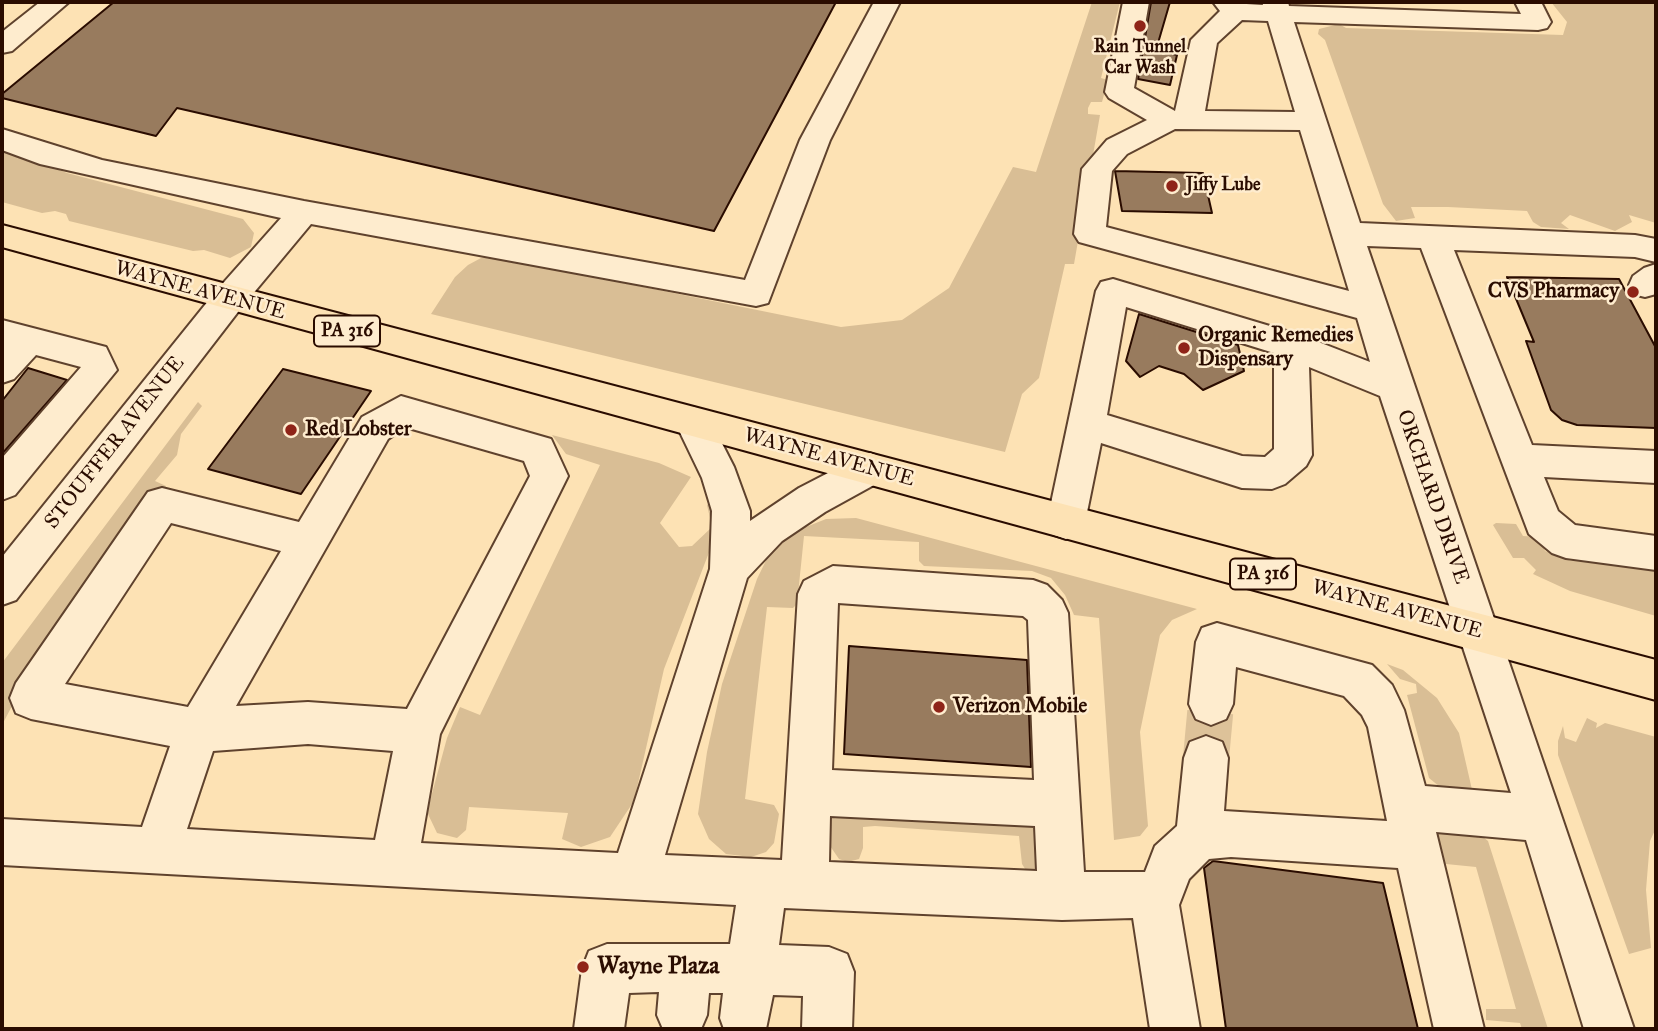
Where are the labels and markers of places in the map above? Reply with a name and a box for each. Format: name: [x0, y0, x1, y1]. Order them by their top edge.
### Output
marker: Rain Tunnel Car Wash: [1132, 18, 1148, 34]
place label: Rain Tunnel Car Wash: [1094, 37, 1186, 80]
place label: Jiffy Lube: [1186, 175, 1260, 197]
marker: Jiffy Lube: [1164, 178, 1180, 194]
place label: CVS Pharmacy: [1488, 279, 1619, 305]
marker: CVS Pharmacy: [1625, 284, 1641, 300]
place label: Organic Remedies Dispensary: [1198, 323, 1353, 373]
marker: Organic Remedies Dispensary: [1176, 340, 1192, 356]
place label: Red Lobster: [305, 417, 412, 443]
marker: Red Lobster: [283, 422, 299, 438]
place label: Verizon Mobile: [953, 694, 1087, 720]
marker: Verizon Mobile: [931, 699, 947, 715]
place label: Wayne Plaza: [597, 953, 719, 981]
marker: Wayne Plaza: [575, 959, 591, 975]

